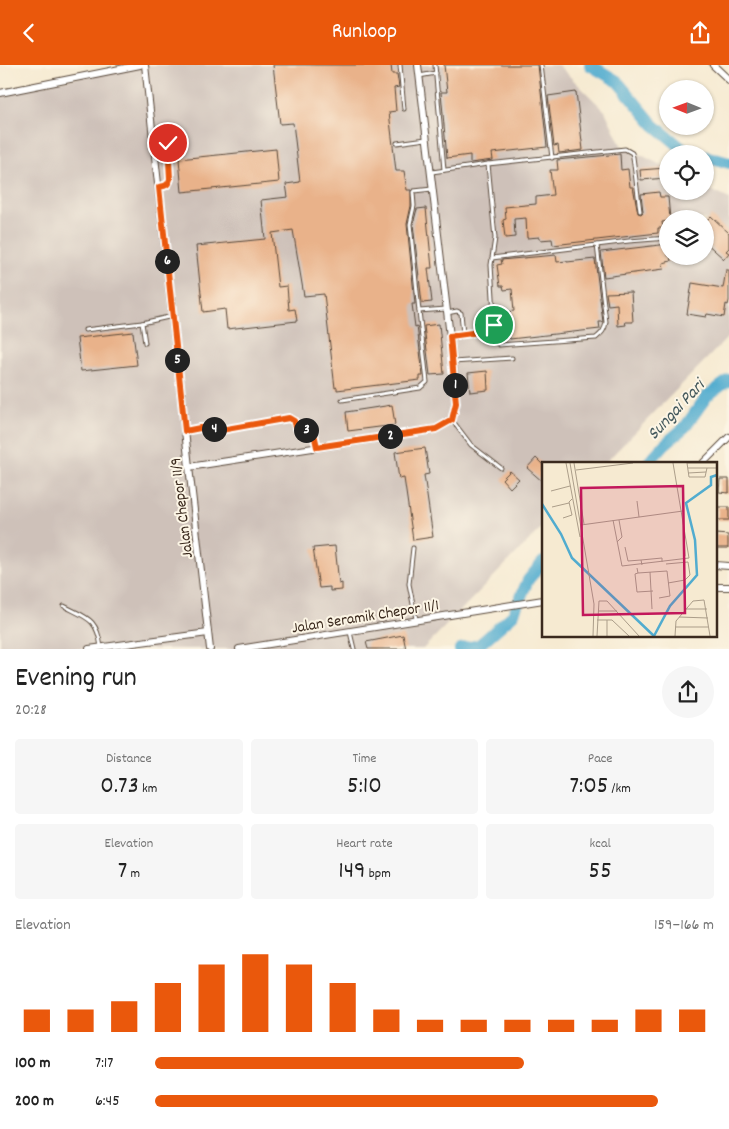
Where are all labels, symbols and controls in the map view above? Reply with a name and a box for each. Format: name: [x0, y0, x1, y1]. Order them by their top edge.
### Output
text: Runloop: [332, 17, 397, 48]
icon: back: [15, 19, 43, 47]
icon: share: [686, 19, 714, 47]
north arrow: [659, 80, 714, 135]
map controls: [659, 80, 714, 265]
pin: [147, 122, 189, 164]
icon: check: [154, 129, 182, 157]
button: locate: [659, 145, 714, 200]
button: layers: [659, 210, 714, 265]
pin: 6: [154, 249, 180, 273]
text: 6: [164, 251, 171, 271]
pin: [473, 304, 515, 346]
icon: arrive: [480, 311, 508, 339]
pin: 5: [164, 347, 190, 373]
text: 5: [174, 350, 181, 370]
pin: 1: [442, 373, 468, 397]
water label: Sungai Pari: [642, 373, 713, 446]
text: 1: [454, 375, 457, 395]
pin: 4: [202, 417, 226, 441]
pin: 3: [294, 417, 318, 443]
text: 4: [212, 419, 217, 439]
text: 3: [303, 420, 310, 440]
pin: 2: [378, 423, 402, 449]
text: 2: [387, 426, 394, 446]
street label: Jalan Chepor 11/9: [165, 456, 200, 559]
inset map: [542, 462, 716, 637]
street label: Jalan Seramik Chepor 11/1: [290, 594, 441, 640]
text: Evening run: [15, 660, 137, 700]
button: share: [662, 666, 714, 718]
text: 20:28: [15, 699, 47, 722]
text: Distance: [106, 749, 152, 769]
text: Time: [353, 749, 376, 769]
text: Pace: [588, 749, 613, 769]
text: 0.73: [100, 769, 139, 805]
text: 5:10: [347, 769, 382, 805]
text: 7:05: [569, 769, 608, 805]
text: km: [139, 779, 157, 799]
text: /km: [608, 779, 631, 799]
text: Elevation: [104, 834, 153, 854]
text: Heart rate: [336, 834, 393, 854]
text: kcal: [590, 834, 611, 854]
text: 7: [118, 854, 127, 890]
text: 149: [338, 854, 365, 890]
text: 55: [589, 854, 612, 890]
text: m: [127, 864, 140, 884]
text: bpm: [365, 864, 391, 884]
text: Elevation: [15, 914, 71, 937]
text: 159–166 m: [654, 914, 714, 937]
text: 100 m: [15, 1052, 51, 1075]
text: 7:17: [95, 1052, 113, 1075]
text: 200 m: [15, 1090, 54, 1113]
text: 6:45: [95, 1090, 120, 1113]

